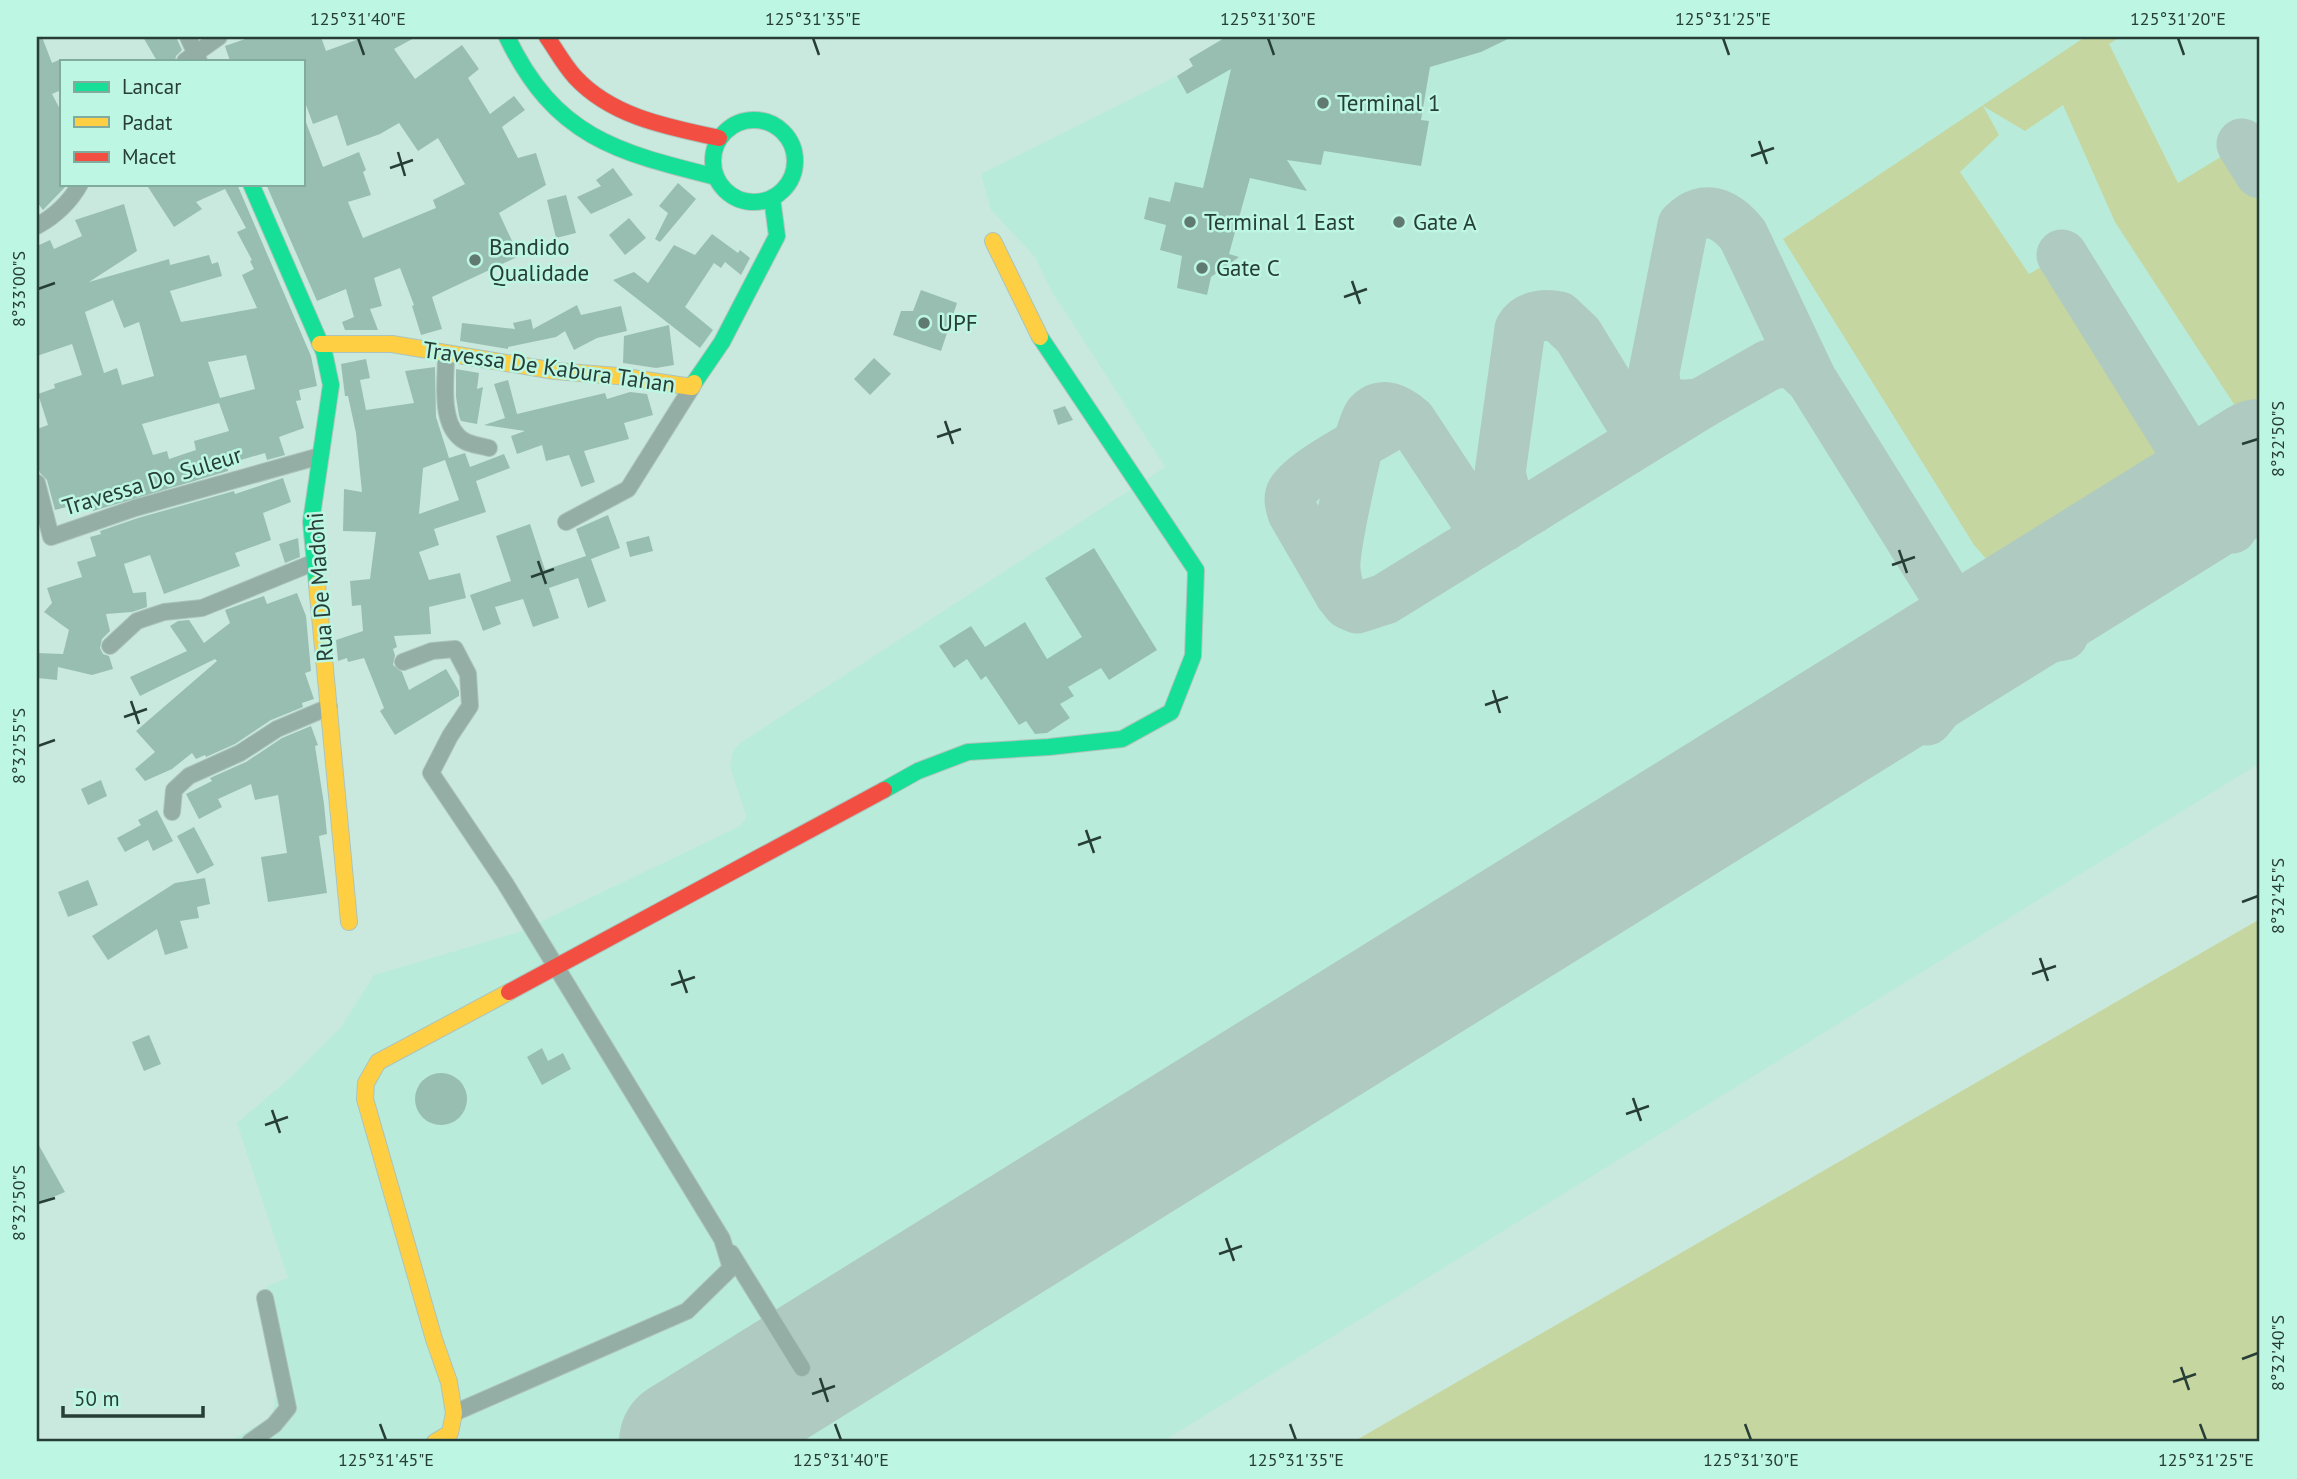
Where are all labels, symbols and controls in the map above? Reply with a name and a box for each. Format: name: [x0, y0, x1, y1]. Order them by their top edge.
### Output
text: 125°31'40"E: [310, 7, 406, 30]
text: 125°31'35"E: [765, 7, 861, 30]
text: 125°31'30"E: [1220, 7, 1316, 30]
text: 125°31'25"E: [1675, 7, 1771, 30]
text: 125°31'20"E: [2130, 7, 2226, 30]
legend: [60, 60, 304, 186]
text: Lancar: [122, 73, 181, 100]
place label: Terminal 1: [1337, 88, 1441, 117]
marker: Terminal 1: [1315, 95, 1331, 111]
text: Padat: [122, 109, 172, 136]
text: Macet: [122, 143, 176, 170]
place label: Terminal 1 East: [1204, 207, 1355, 236]
place label: Gate A: [1413, 207, 1477, 236]
marker: Terminal 1 East: [1182, 214, 1198, 230]
marker: Gate A: [1391, 214, 1407, 230]
place label: Bandido Qualidade: [489, 232, 589, 287]
text: 8°33'00"S: [7, 251, 30, 327]
marker: Bandido Qualidade: [467, 252, 483, 268]
place label: Gate C: [1216, 253, 1280, 282]
marker: Gate C: [1194, 260, 1210, 276]
place label: UPF: [938, 308, 978, 337]
marker: UPF: [916, 315, 932, 331]
street label: Travessa De Kabura Tahan: [421, 334, 677, 399]
text: 8°32'50"S: [2266, 401, 2289, 477]
street label: Travessa Do Suleur: [59, 439, 245, 522]
street label: Rua De Madohi: [300, 512, 339, 663]
text: 8°32'55"S: [7, 708, 30, 784]
text: 8°32'45"S: [2266, 858, 2289, 934]
text: 8°32'50"S: [7, 1165, 30, 1241]
text: 8°32'40"S: [2266, 1315, 2289, 1391]
scale bar: [63, 1374, 203, 1418]
text: 50 m: [74, 1385, 120, 1412]
text: 125°31'45"E: [338, 1448, 434, 1471]
text: 125°31'40"E: [793, 1448, 889, 1471]
text: 125°31'35"E: [1248, 1448, 1344, 1471]
text: 125°31'30"E: [1703, 1448, 1799, 1471]
text: 125°31'25"E: [2158, 1448, 2254, 1471]

